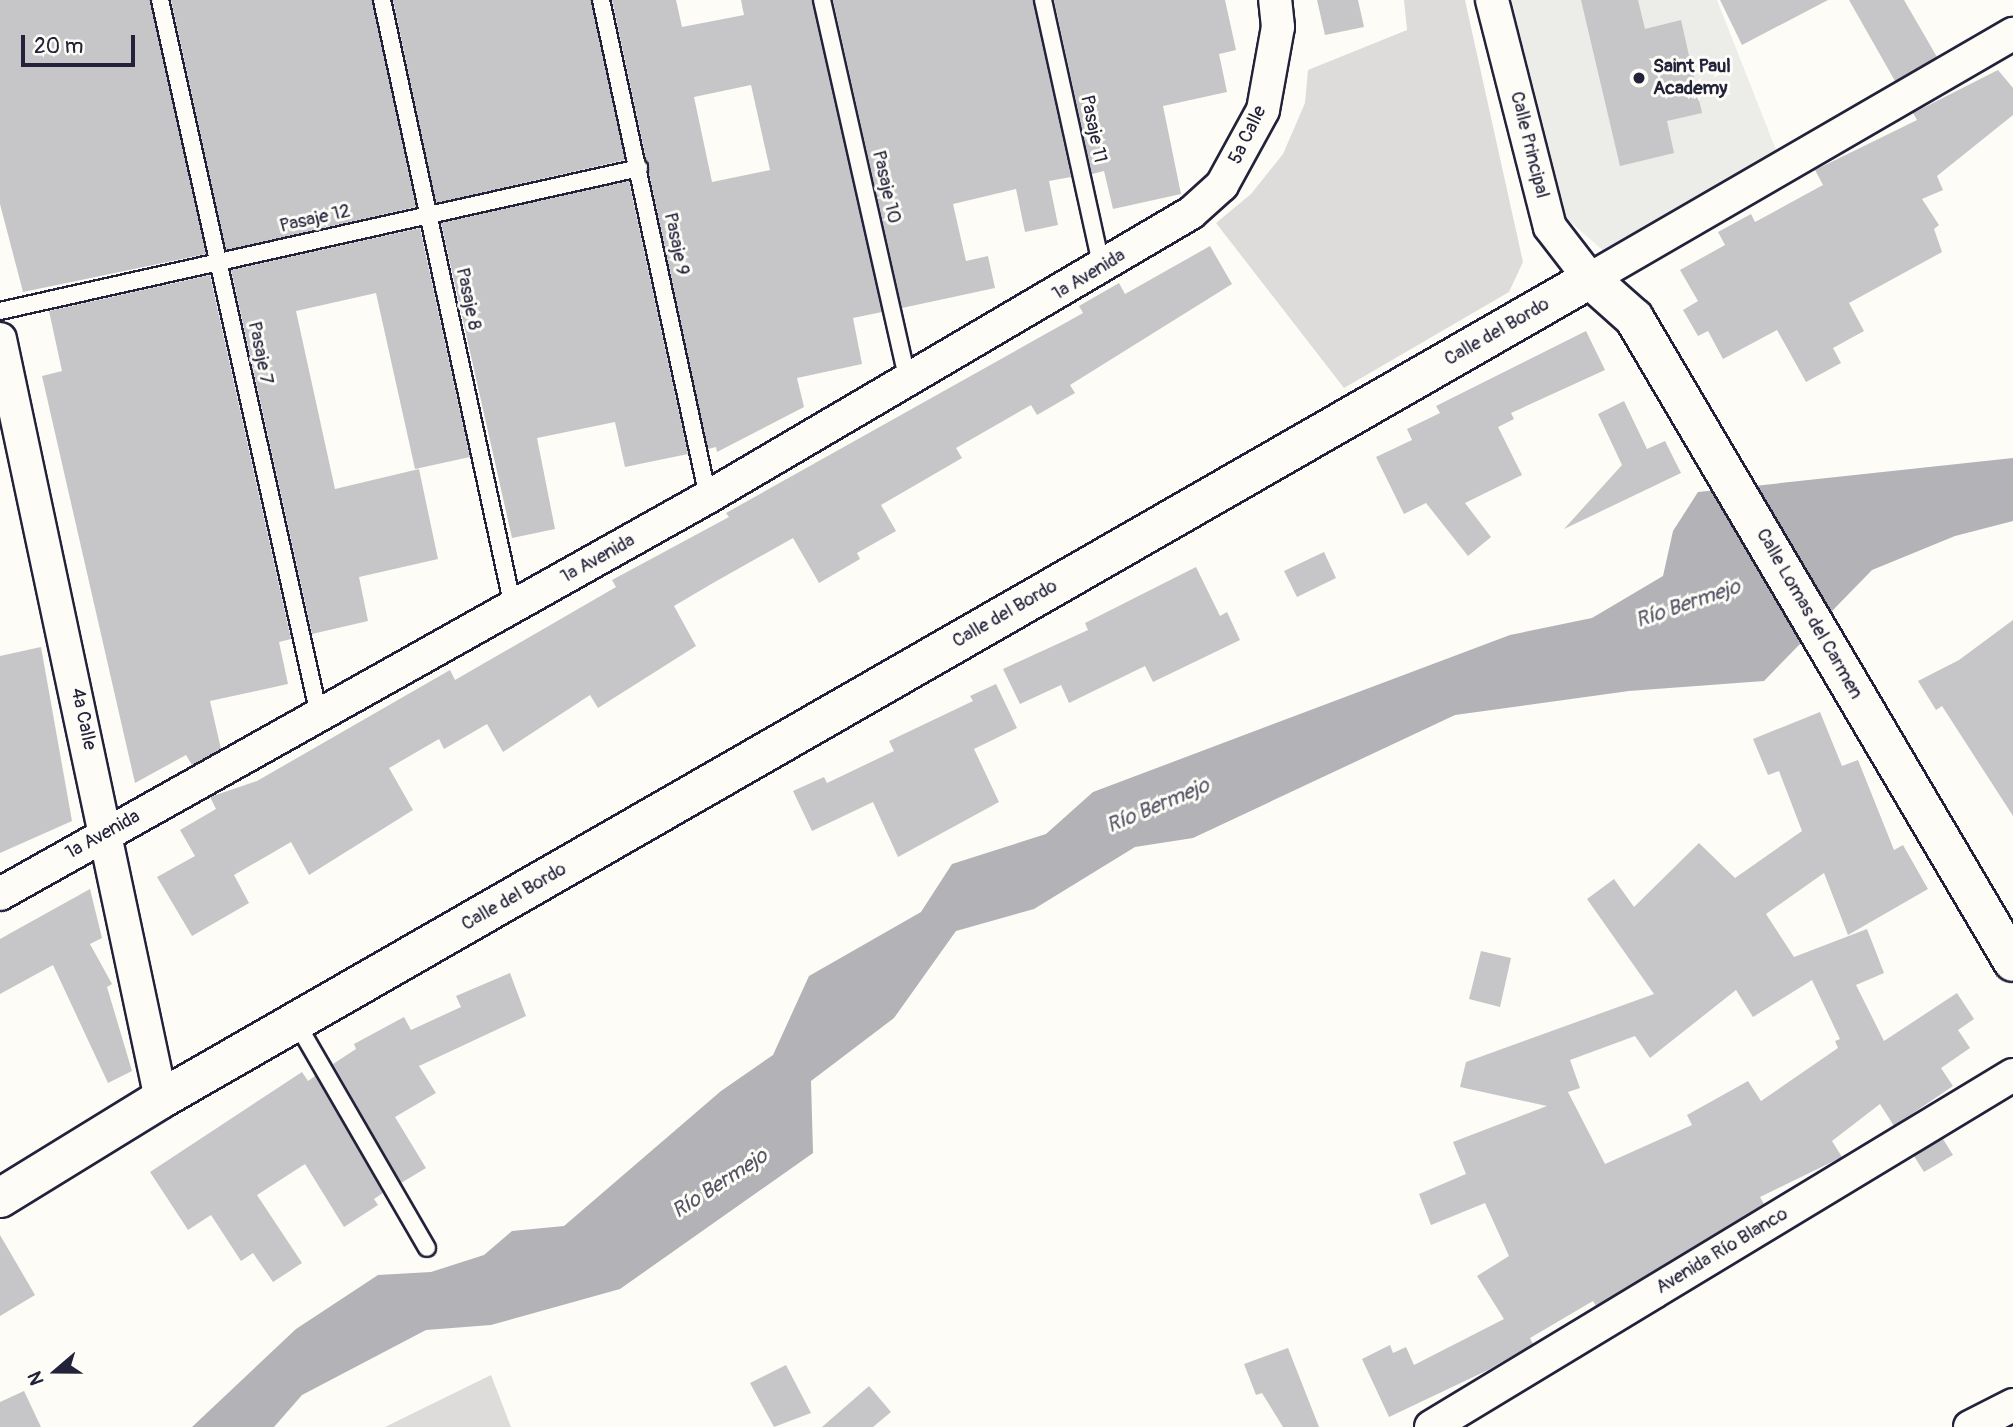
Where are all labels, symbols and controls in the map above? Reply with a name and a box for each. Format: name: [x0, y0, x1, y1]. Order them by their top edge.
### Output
scale bar: [24, 21, 138, 65]
text: 20 m: [34, 33, 83, 60]
place label: Saint Paul Academy: [1653, 56, 1731, 100]
marker: Saint Paul Academy: [1631, 70, 1647, 86]
street label: Calle Principal: [1505, 89, 1553, 201]
street label: Pasaje 11: [1075, 93, 1111, 165]
street label: 5a Calle: [1224, 102, 1272, 168]
street label: Pasaje 10: [867, 148, 905, 226]
street label: Pasaje 12: [277, 200, 353, 238]
street label: Pasaje 9: [658, 211, 694, 277]
street label: 1a Avenida: [1048, 244, 1130, 306]
street label: Pasaje 8: [450, 266, 486, 332]
street label: Calle del Bordo: [1441, 293, 1553, 371]
street label: Pasaje 7: [242, 319, 278, 387]
street label: Calle Lomas del Carmen: [1751, 525, 1867, 703]
street label: 1a Avenida: [557, 529, 639, 589]
water label: Río Bermejo: [1633, 574, 1743, 634]
street label: Calle del Bordo: [949, 575, 1061, 653]
street label: 4a Calle: [65, 686, 101, 752]
water label: Río Bermejo: [1103, 773, 1213, 839]
street label: 1a Avenida: [62, 805, 144, 865]
street label: Calle del Bordo: [458, 858, 570, 936]
water label: Río Bermejo: [668, 1144, 772, 1224]
street label: Avenida Río Blanco: [1652, 1203, 1792, 1299]
north arrow: [21, 1336, 91, 1406]
text: N: [23, 1368, 50, 1388]

